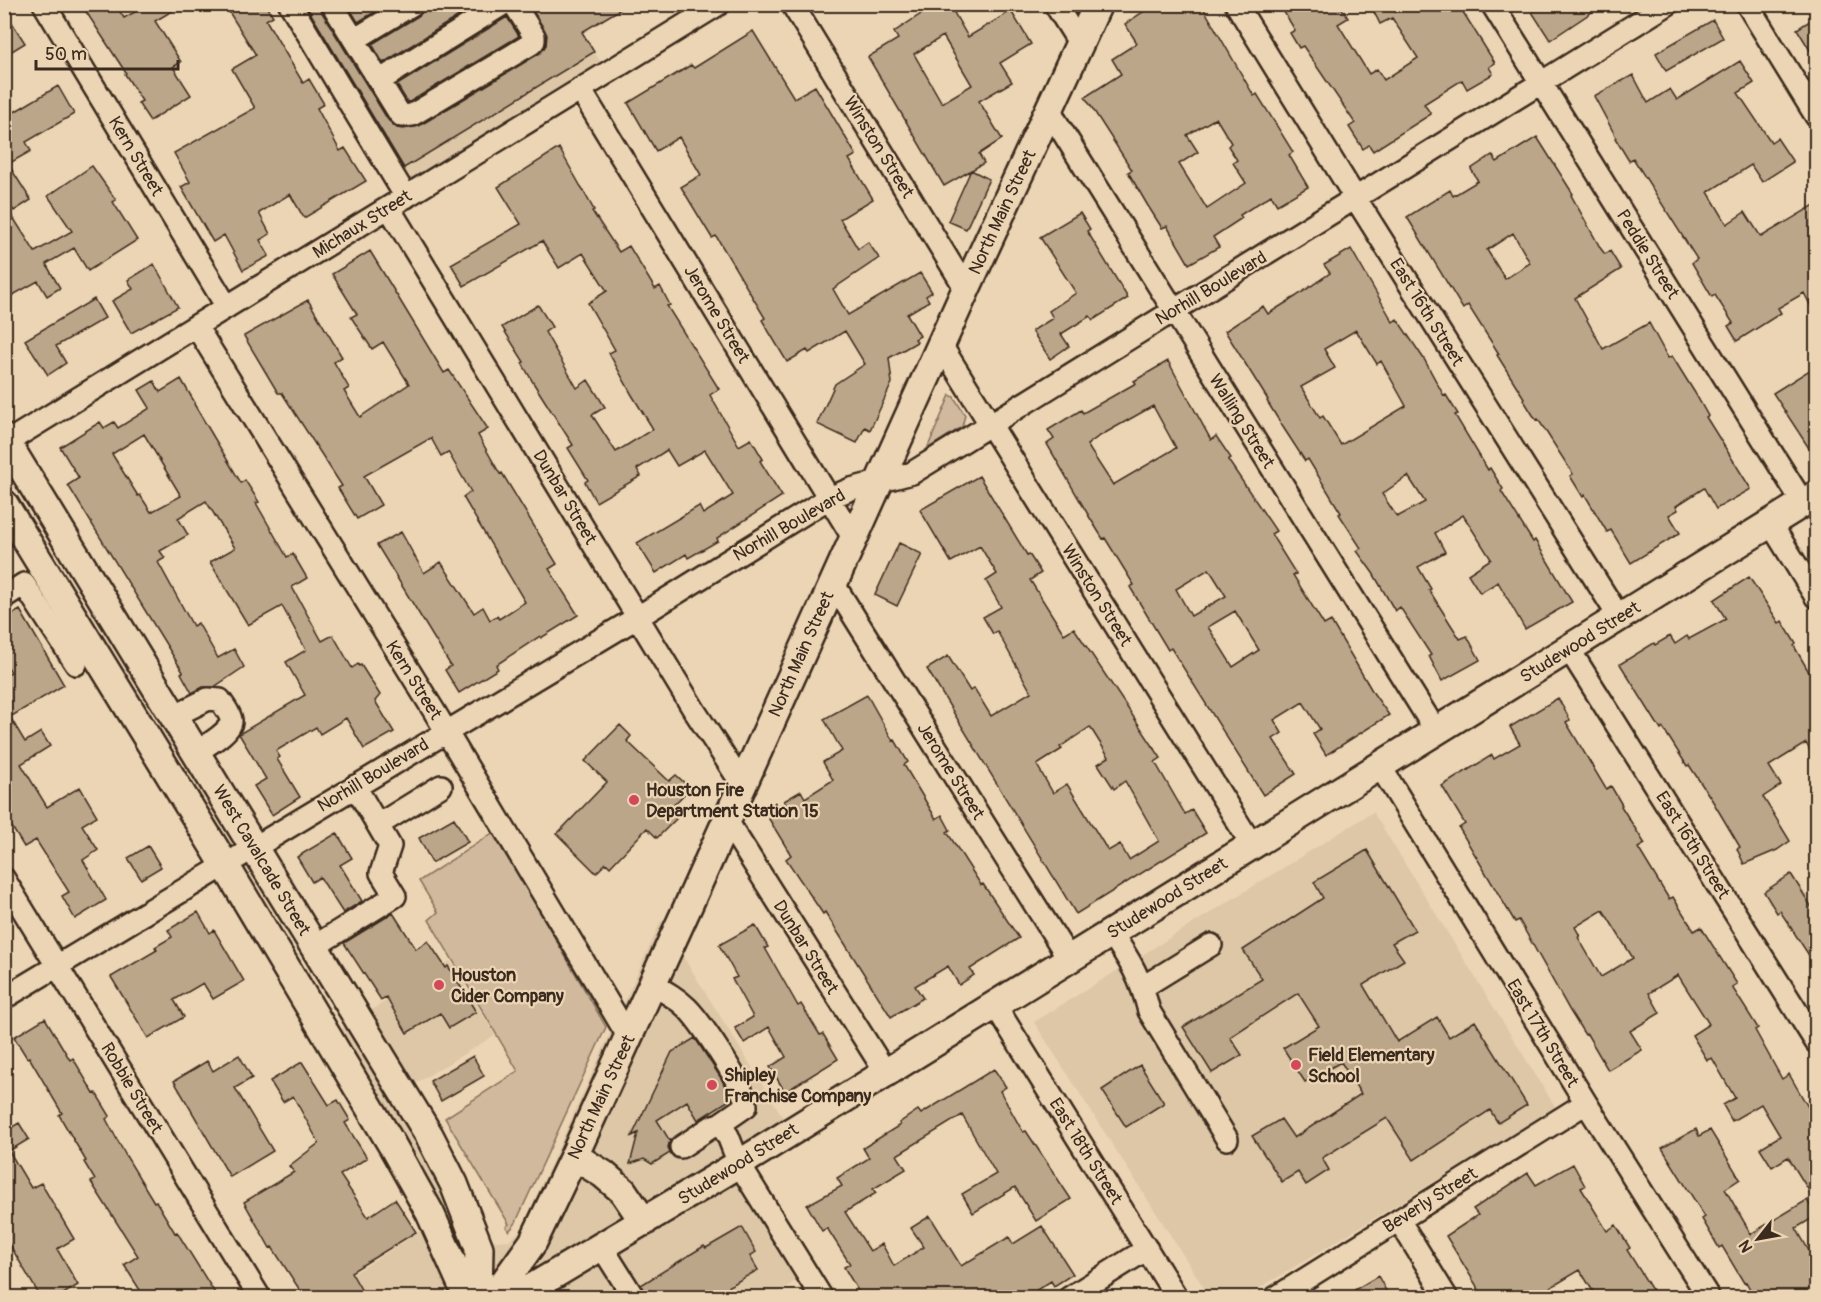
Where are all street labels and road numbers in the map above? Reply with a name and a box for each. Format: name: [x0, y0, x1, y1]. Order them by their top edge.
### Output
street label: Winston Street: [838, 92, 919, 203]
street label: Kern Street: [103, 112, 169, 201]
street label: North Main Street: [963, 145, 1042, 278]
street label: Michaux Street: [308, 184, 417, 264]
street label: Peddie Street: [1611, 205, 1685, 304]
street label: Norhill Boulevard: [1151, 246, 1271, 331]
street label: East 16th Street: [1384, 254, 1469, 371]
street label: Jerome Street: [678, 261, 755, 368]
street label: Walling Street: [1203, 370, 1280, 473]
street label: Dunbar Street: [527, 446, 602, 549]
street label: Norhill Boulevard: [729, 484, 850, 567]
street label: Winston Street: [1056, 540, 1137, 651]
street label: North Main Street: [763, 587, 840, 721]
street label: Studewood Street: [1516, 596, 1645, 689]
street label: Kern Street: [380, 636, 447, 725]
street label: Jerome Street: [912, 718, 990, 825]
street label: Norhill Boulevard: [313, 733, 433, 818]
street label: West Cavalcade Street: [207, 781, 316, 940]
street label: East 16th Street: [1650, 787, 1735, 904]
street label: Studewood Street: [1103, 852, 1232, 945]
street label: Dunbar Street: [768, 896, 844, 999]
street label: East 17th Street: [1501, 975, 1584, 1092]
street label: North Main Street: [562, 1030, 641, 1163]
street label: Robbie Street: [95, 1038, 168, 1139]
street label: East 18th Street: [1044, 1094, 1128, 1209]
street label: Studewood Street: [674, 1118, 803, 1211]
street label: Beverly Street: [1379, 1162, 1482, 1239]

